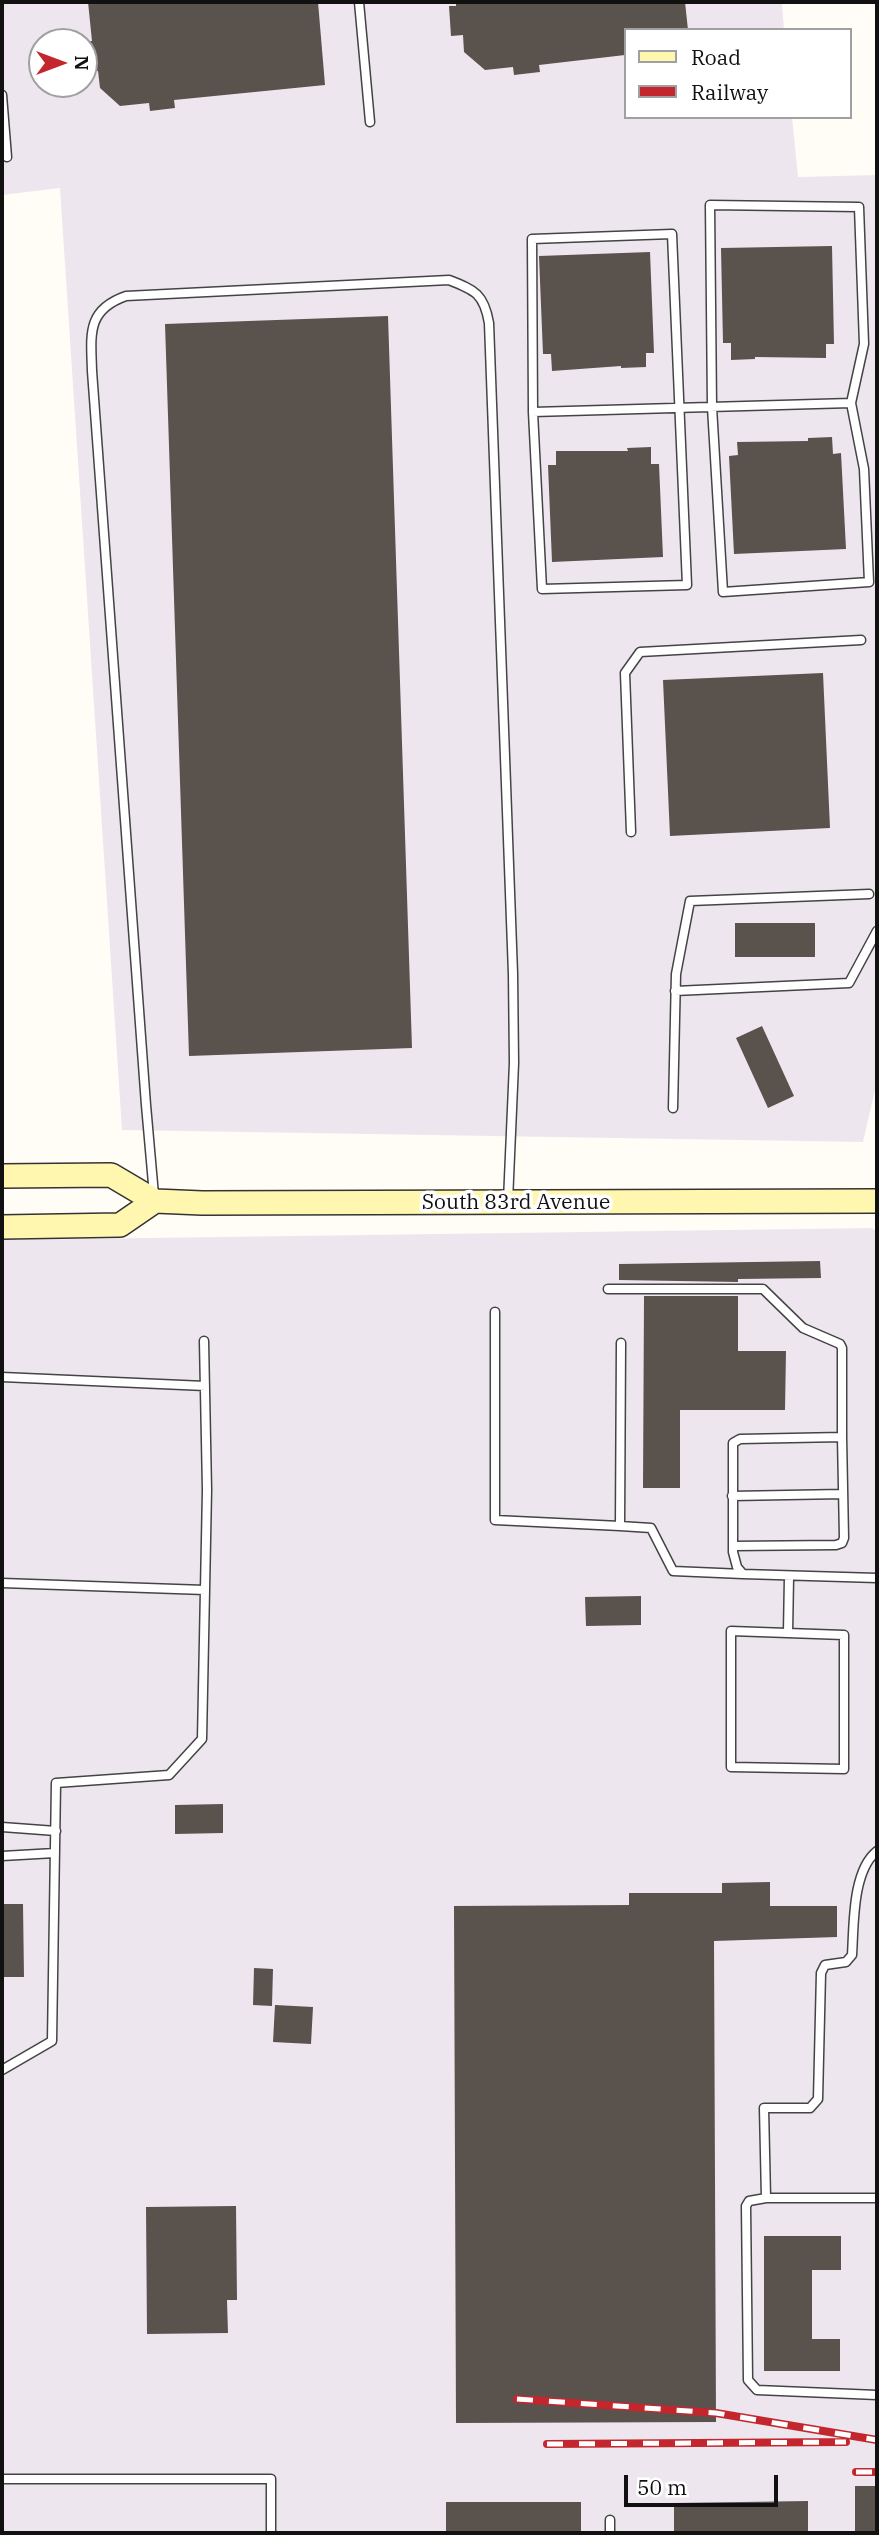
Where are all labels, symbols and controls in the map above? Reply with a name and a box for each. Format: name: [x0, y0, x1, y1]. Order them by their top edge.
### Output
north arrow: [28, 28, 98, 98]
legend: [624, 28, 851, 119]
text: Road: [691, 43, 741, 71]
text: N: [70, 55, 94, 71]
text: Railway: [691, 78, 768, 106]
street label: South 83rd Avenue: [422, 1190, 610, 1216]
scale bar: [627, 2462, 781, 2506]
text: 50 m: [637, 2473, 687, 2501]

